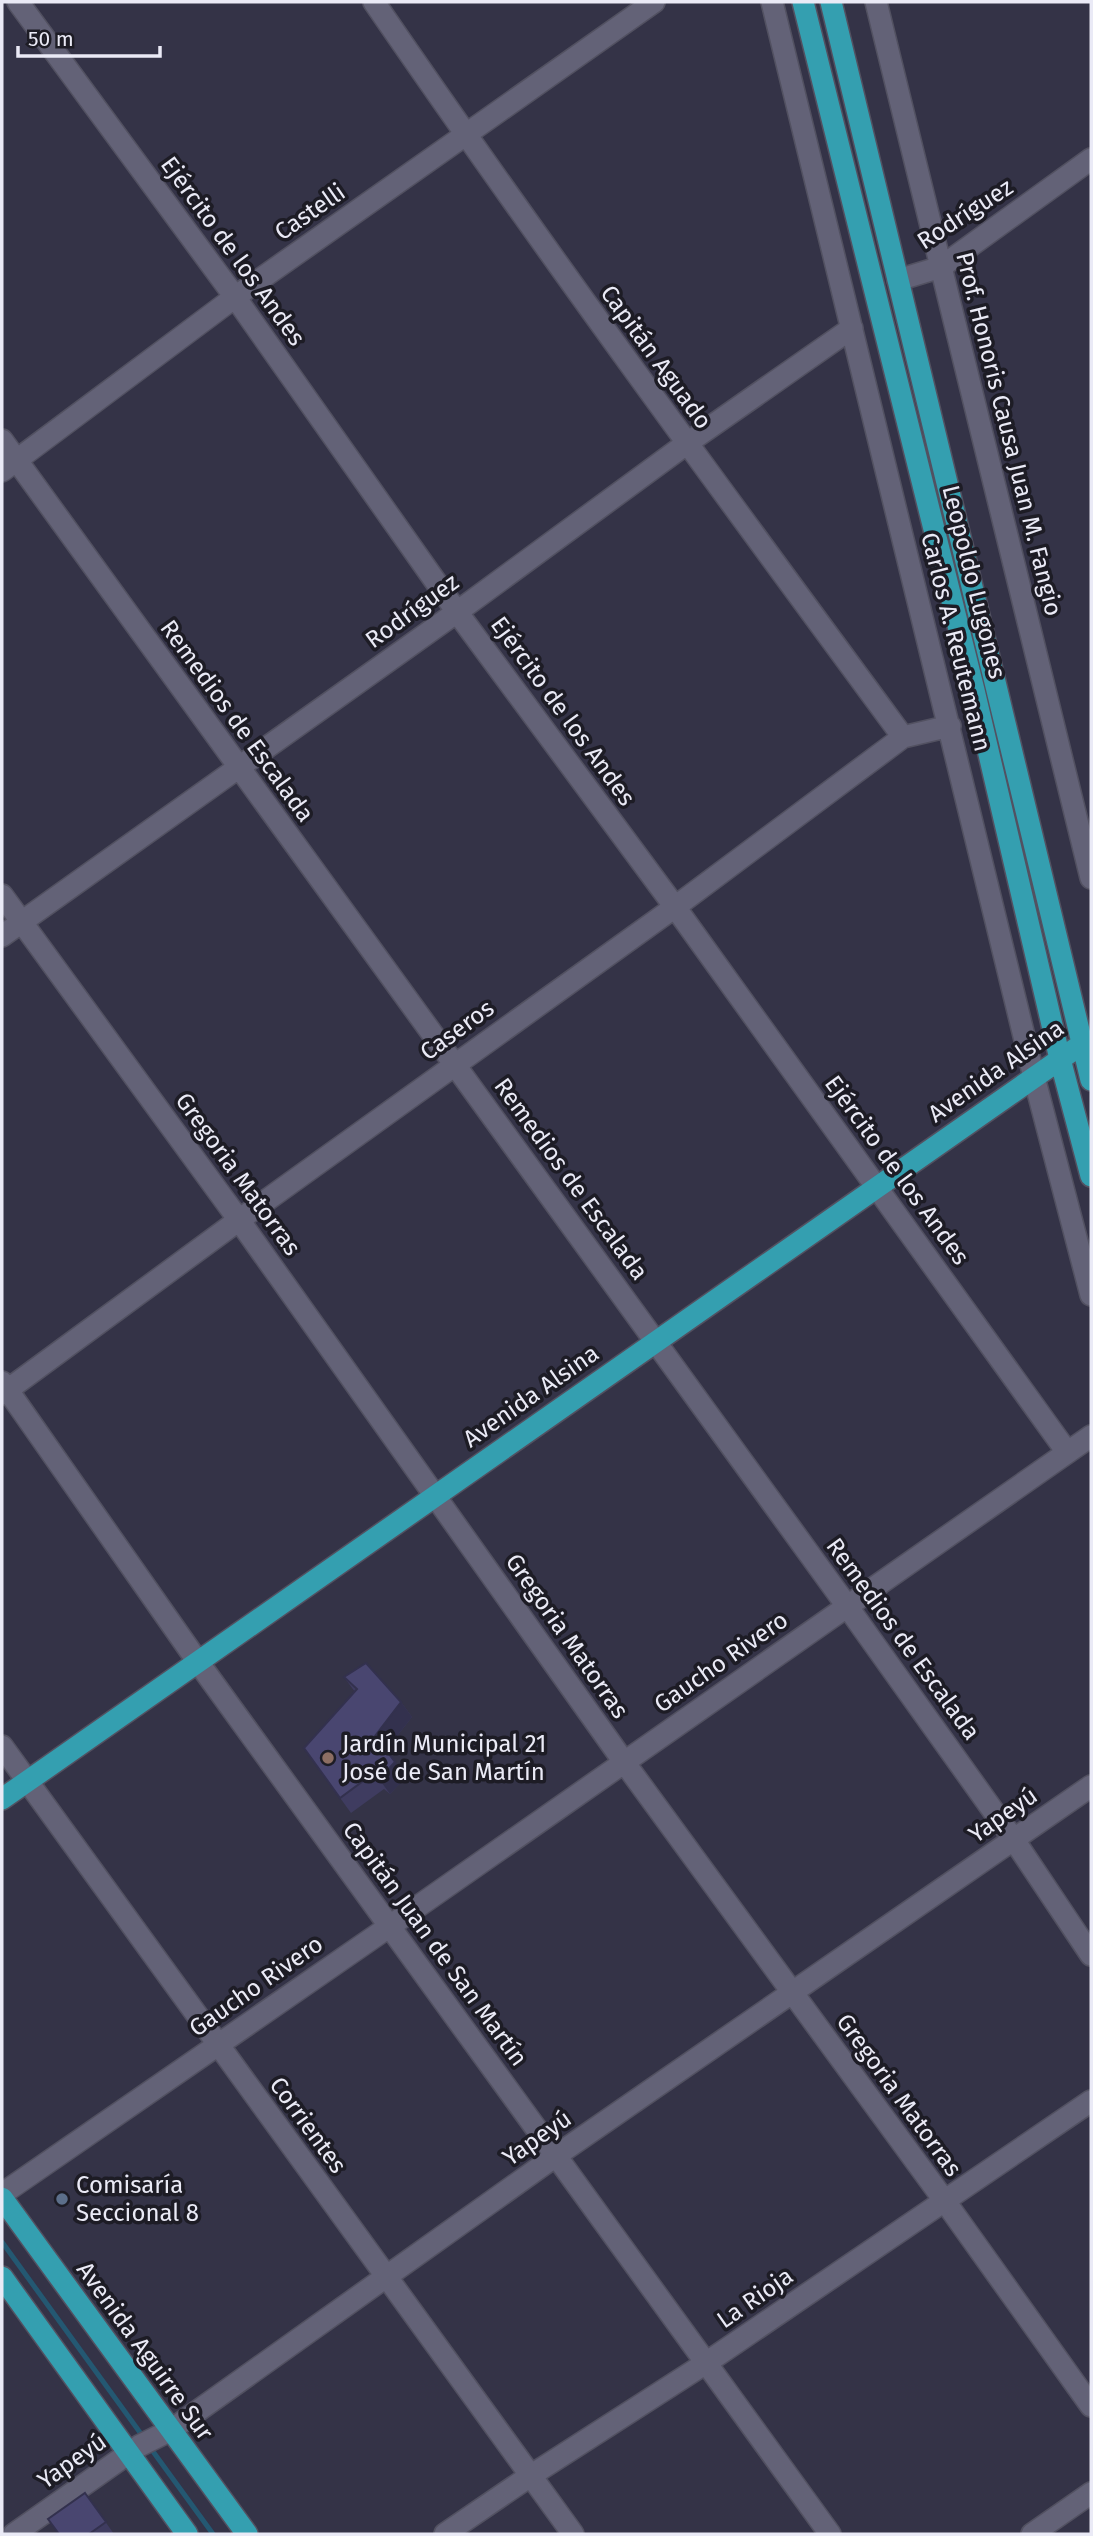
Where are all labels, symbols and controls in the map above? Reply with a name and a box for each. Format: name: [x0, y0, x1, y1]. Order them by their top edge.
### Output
scale bar: [18, 14, 159, 58]
text: 50 m: [28, 26, 74, 52]
street label: Ejército de los Andes: [155, 151, 311, 351]
street label: Rodríguez: [912, 173, 1018, 255]
street label: Castelli: [269, 178, 351, 246]
street label: Prof. Honoris Causa Juan M. Fangio: [950, 249, 1068, 619]
street label: Capitán Aguado: [595, 280, 717, 434]
street label: Leopoldo Lugones: [936, 482, 1012, 682]
street label: Carlos A. Reutemann: [915, 530, 997, 754]
street label: Rodríguez: [360, 568, 464, 654]
street label: Ejército de los Andes: [485, 611, 641, 811]
street label: Remedios de Escalada: [154, 615, 320, 827]
street label: Caseros: [415, 994, 499, 1066]
street label: Avenida Alsina: [923, 1014, 1069, 1128]
street label: Ejército de los Andes: [819, 1070, 975, 1270]
street label: Remedios de Escalada: [488, 1073, 654, 1285]
street label: Gregoria Matorras: [170, 1087, 306, 1261]
street label: Avenida Alsina: [458, 1339, 604, 1453]
street label: Remedios de Escalada: [820, 1533, 986, 1745]
street label: Gregoria Matorras: [500, 1548, 634, 1724]
street label: Gaucho Rivero: [649, 1606, 793, 1718]
place label: Jardín Municipal 21 José de San Martín: [342, 1730, 546, 1786]
marker: Jardín Municipal 21 José de San Martín: [320, 1750, 336, 1766]
street label: Yapeyú: [963, 1781, 1043, 1849]
street label: Capitán Juan de San Martín: [337, 1816, 533, 2072]
street label: Gaucho Rivero: [184, 1930, 328, 2042]
street label: Gregoria Matorras: [831, 2008, 967, 2182]
street label: Corrientes: [264, 2071, 352, 2179]
street label: Yapeyú: [497, 2104, 577, 2172]
place label: Comisaría Seccional 8: [76, 2171, 199, 2227]
marker: Comisaría Seccional 8: [54, 2191, 70, 2207]
street label: Avenida Aguirre Sur: [71, 2256, 219, 2446]
street label: La Rioja: [712, 2262, 798, 2334]
street label: Yapeyú: [32, 2427, 112, 2495]

